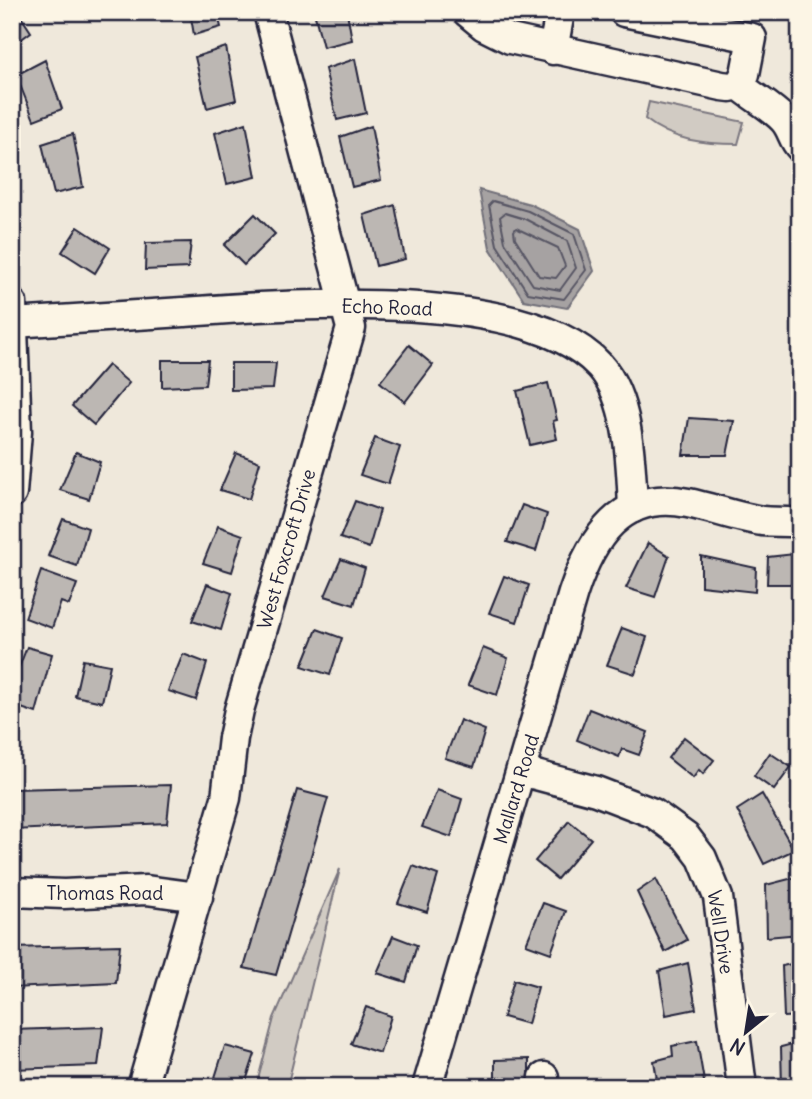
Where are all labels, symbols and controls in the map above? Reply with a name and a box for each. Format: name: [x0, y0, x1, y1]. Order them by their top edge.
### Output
street label: Echo Road: [341, 293, 433, 321]
street label: West Foxcroft Drive: [252, 466, 320, 632]
street label: Mallard Road: [488, 731, 544, 847]
street label: Thomas Road: [47, 881, 163, 905]
street label: Well Drive: [703, 888, 739, 976]
north arrow: [710, 998, 780, 1068]
text: N: [726, 1033, 749, 1060]

